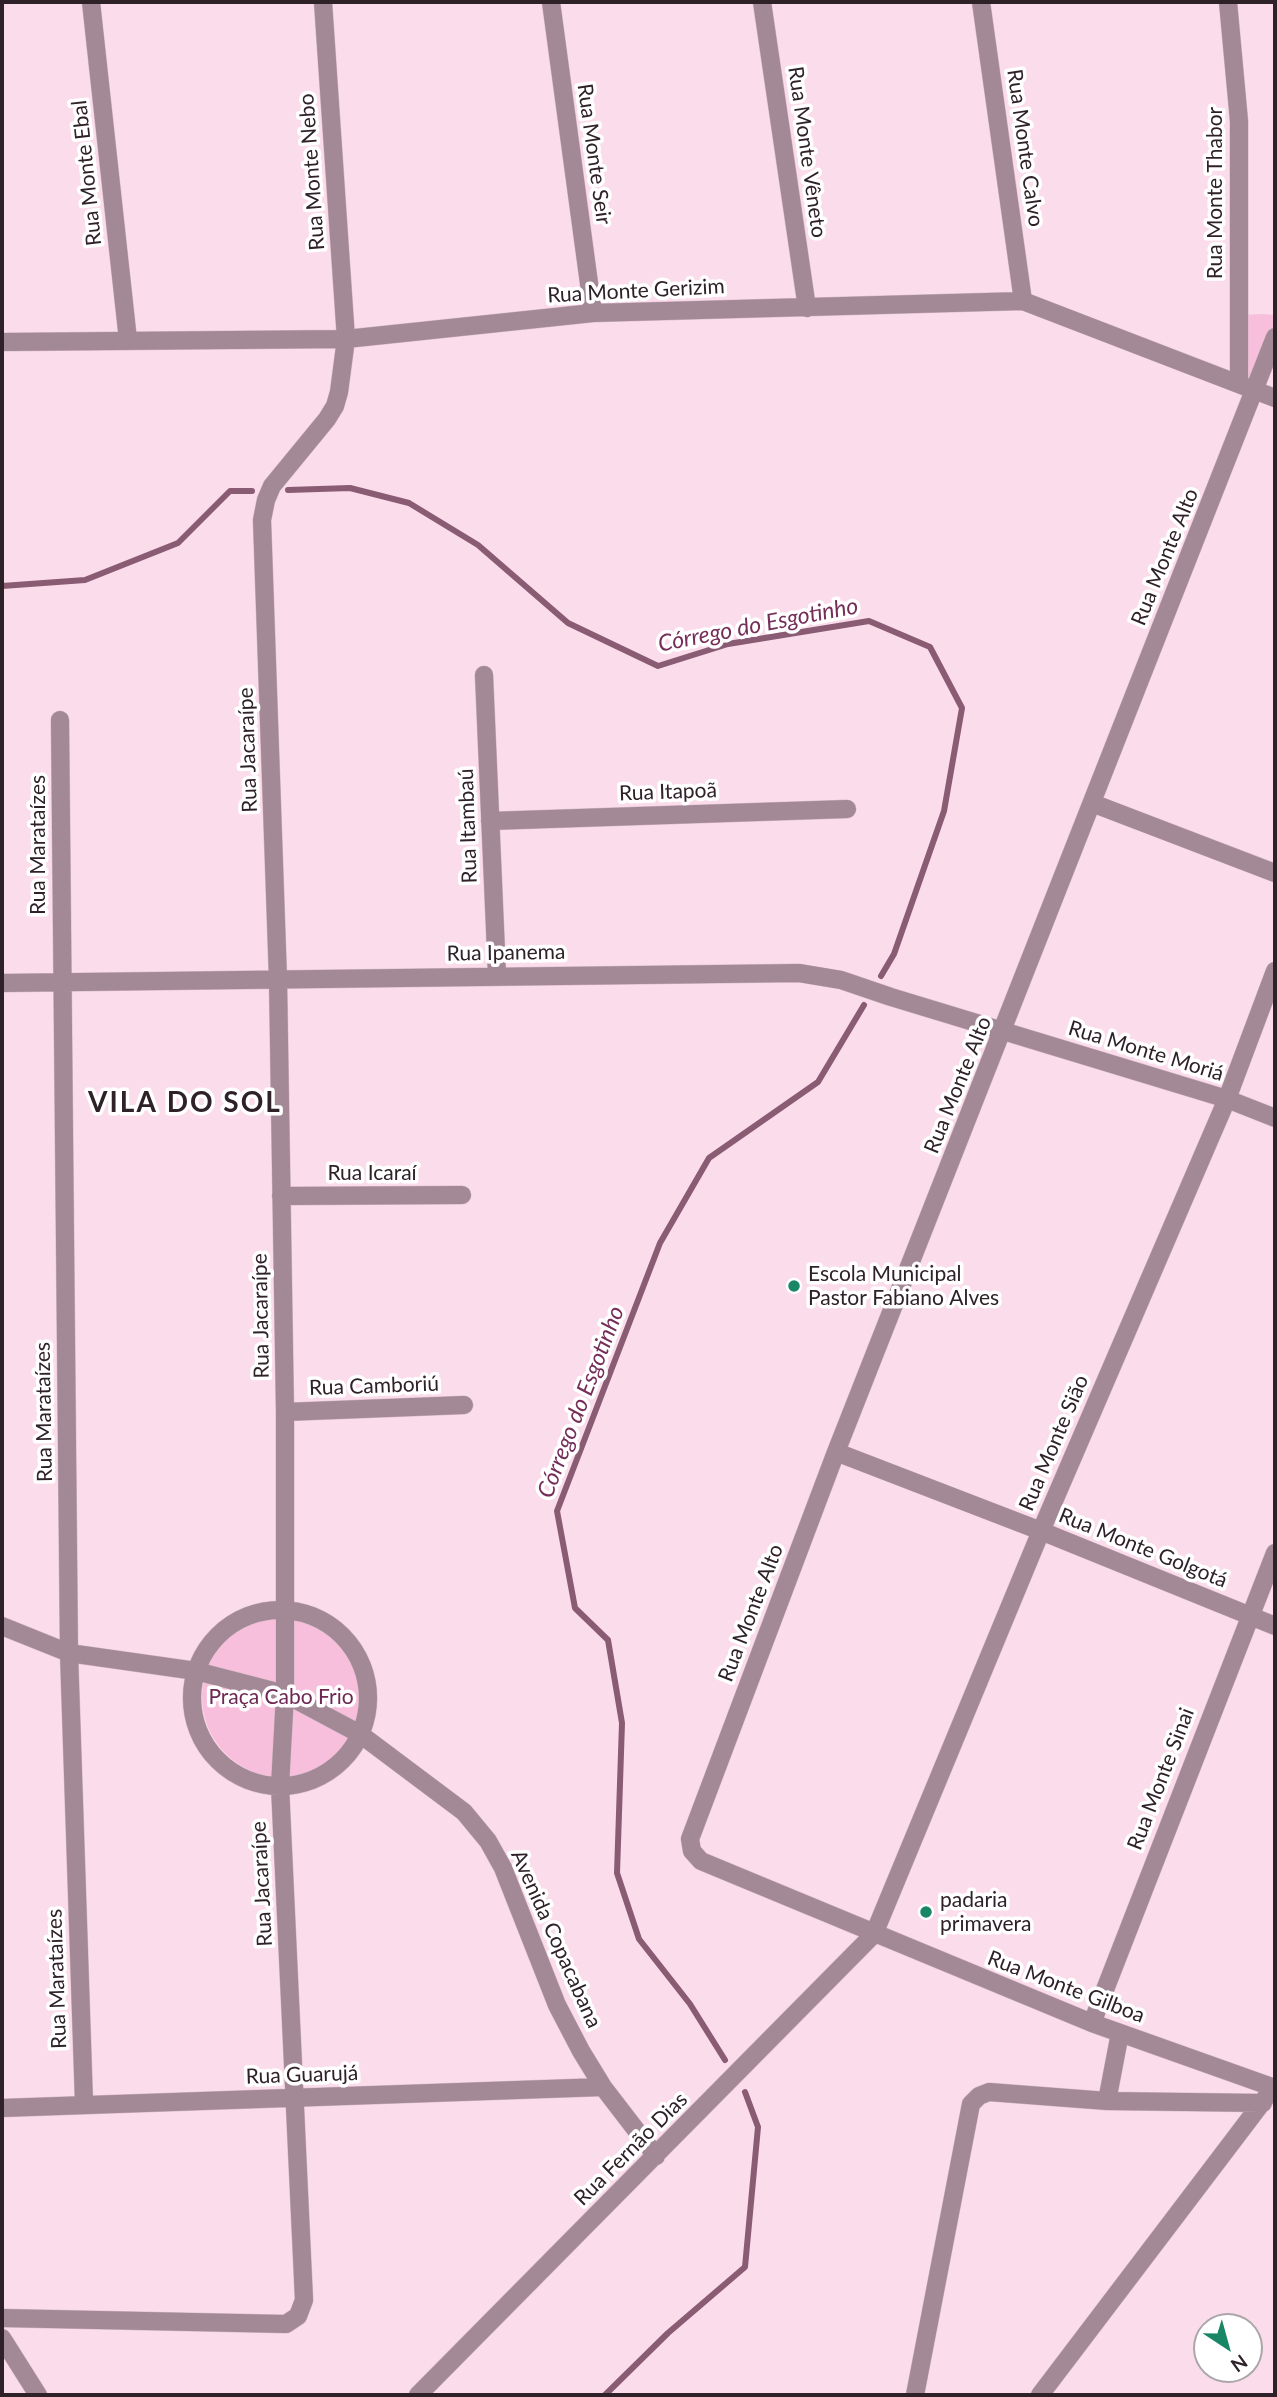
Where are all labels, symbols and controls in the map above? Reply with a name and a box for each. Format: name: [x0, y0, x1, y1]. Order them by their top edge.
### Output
street label: Rua Monte Vêneto: [783, 65, 831, 239]
street label: Rua Monte Calvo: [1001, 68, 1049, 228]
street label: Rua Monte Seir: [572, 82, 616, 226]
street label: Rua Monte Nebo: [294, 93, 330, 251]
street label: Rua Monte Ebal: [67, 99, 107, 247]
street label: Rua Monte Thabor: [1202, 107, 1228, 279]
street label: Rua Monte Gerizim: [547, 274, 725, 308]
street label: Rua Monte Alto: [1126, 485, 1204, 629]
water label: Córrego do Esgotinho: [656, 592, 860, 658]
street label: Rua Jacaraípe: [233, 687, 263, 813]
street label: Rua Itambaú: [453, 768, 483, 884]
street label: Rua Marataízes: [25, 775, 51, 915]
street label: Rua Itapoã: [619, 778, 717, 806]
street label: Rua Ipanema: [446, 939, 566, 967]
street label: Rua Monte Alto: [919, 1013, 997, 1157]
street label: Rua Monte Moriá: [1065, 1015, 1227, 1087]
district label: VILA DO SOL: [89, 1086, 281, 1120]
street label: Rua Icaraí: [327, 1160, 417, 1186]
street label: Rua Jacaraípe: [247, 1253, 275, 1379]
place label: Escola Municipal Pastor Fabiano Alves: [808, 1261, 999, 1311]
marker: Escola Municipal Pastor Fabiano Alves: [786, 1278, 802, 1294]
water label: Córrego do Esgotinho: [532, 1302, 630, 1502]
street label: Rua Marataízes: [30, 1342, 58, 1482]
street label: Rua Camboriú: [309, 1371, 439, 1401]
street label: Rua Monte Sião: [1014, 1371, 1094, 1515]
street label: Rua Monte Golgotá: [1055, 1503, 1231, 1593]
street label: Rua Monte Alto: [713, 1541, 789, 1685]
park label: Praça Cabo Frio: [208, 1684, 354, 1710]
street label: Rua Monte Sinai: [1122, 1704, 1200, 1854]
street label: Rua Jacaraípe: [246, 1821, 278, 1947]
street label: Avenida Copacabana: [505, 1846, 607, 2032]
place label: padaria primavera: [940, 1887, 1031, 1937]
marker: padaria primavera: [918, 1904, 934, 1920]
street label: Rua Marataízes: [42, 1909, 72, 2049]
street label: Rua Monte Gilboa: [984, 1945, 1148, 2029]
street label: Rua Guarujá: [245, 2060, 359, 2090]
street label: Rua Fernão Dias: [569, 2087, 693, 2211]
north arrow: [1193, 2313, 1263, 2383]
text: N: [1227, 2350, 1252, 2377]

